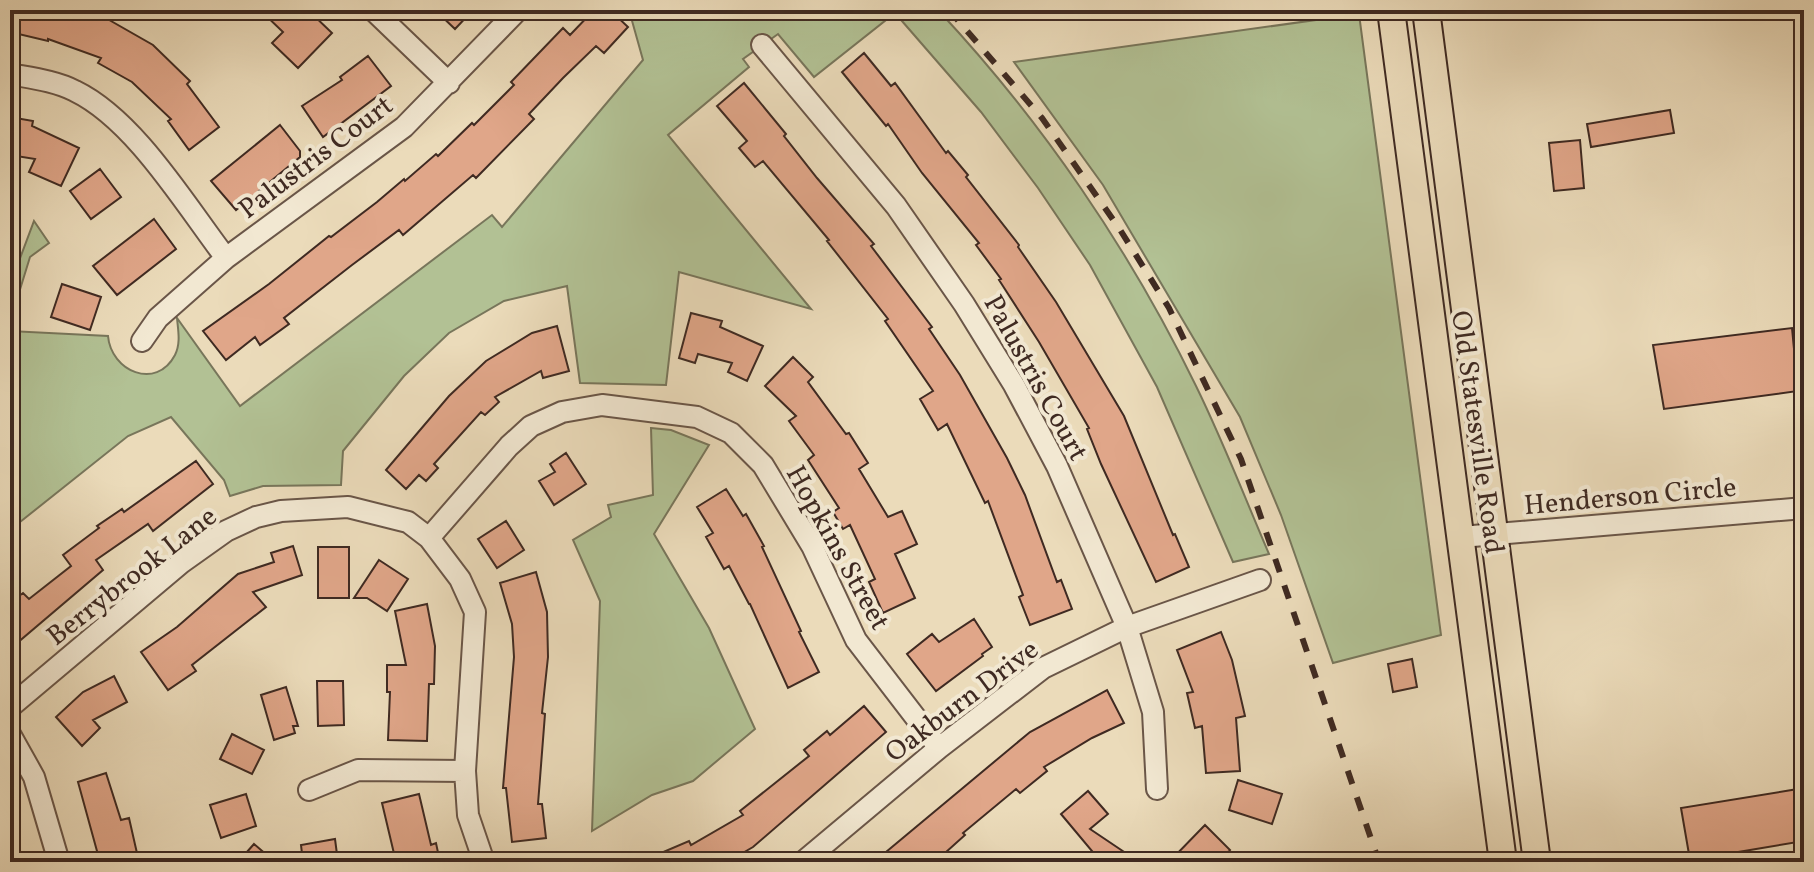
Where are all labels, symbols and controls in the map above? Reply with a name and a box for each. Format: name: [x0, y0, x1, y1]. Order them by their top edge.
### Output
street label: Palustris Court: [231, 87, 402, 229]
street label: Palustris Court: [973, 288, 1097, 468]
street label: Old Statesville Road: [1440, 308, 1513, 557]
street label: Hopkins Street: [775, 459, 898, 638]
street label: Henderson Circle: [1522, 469, 1738, 526]
street label: Berrybrook Lane: [39, 498, 226, 656]
street label: Oakburn Drive: [878, 631, 1047, 773]

